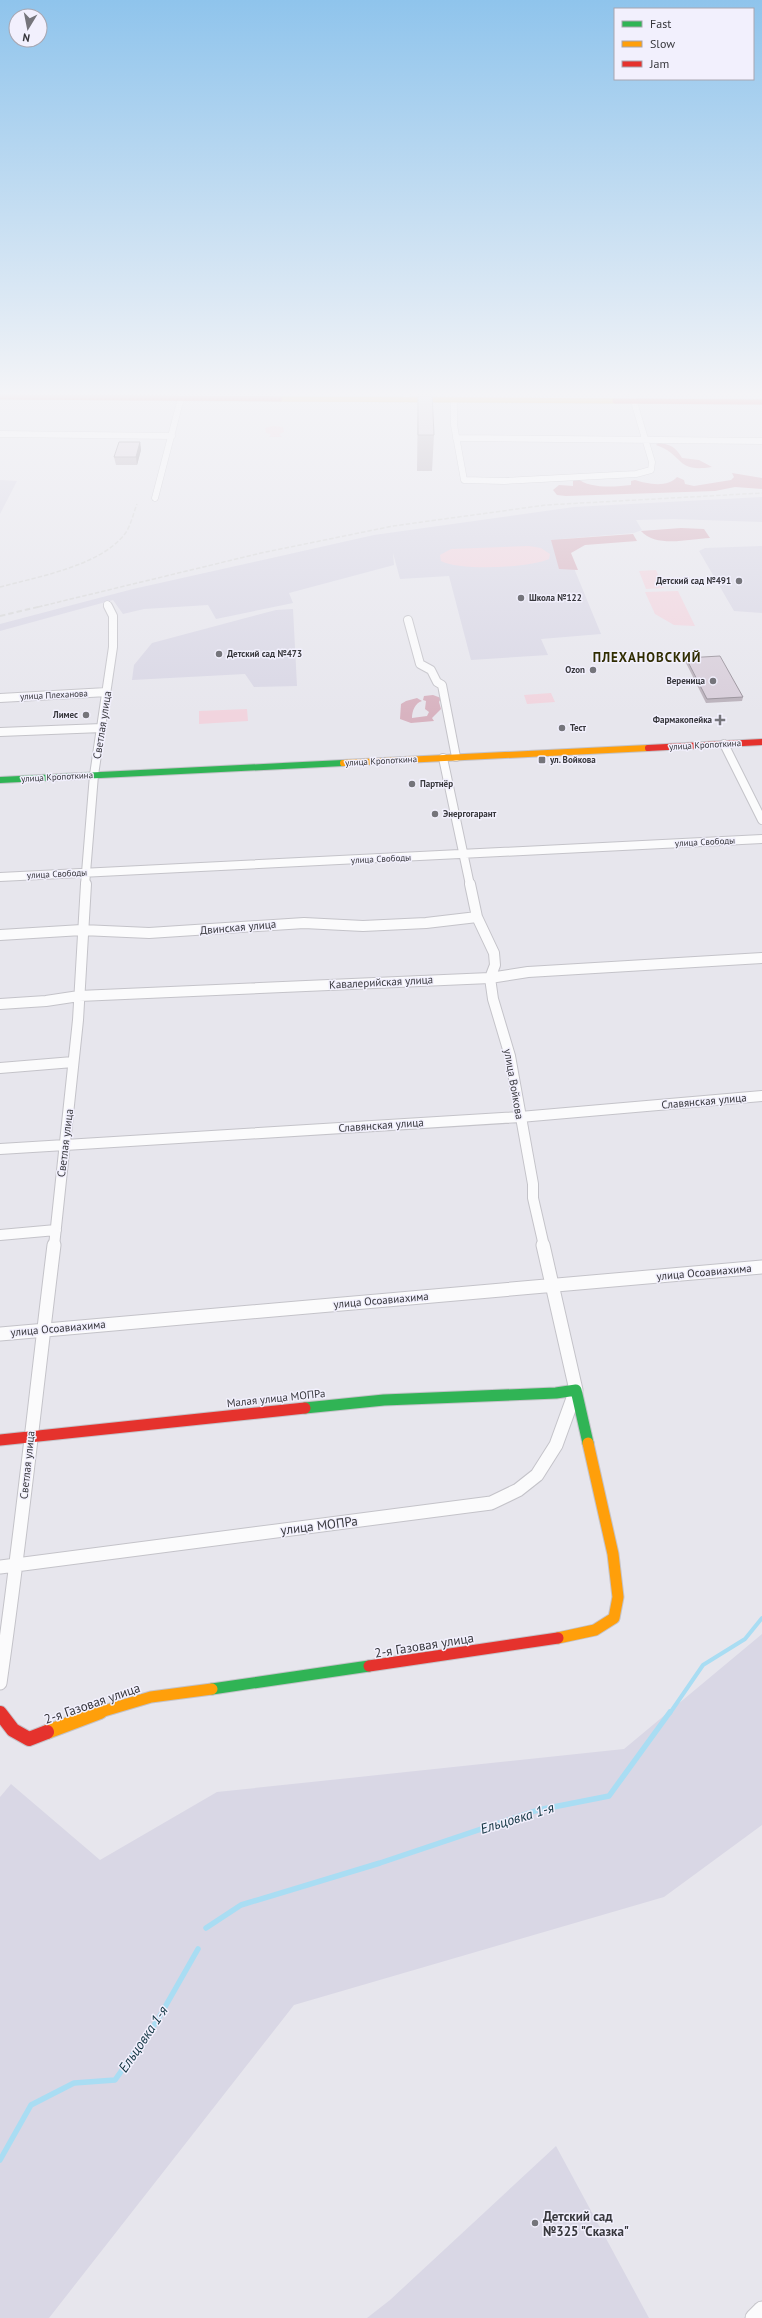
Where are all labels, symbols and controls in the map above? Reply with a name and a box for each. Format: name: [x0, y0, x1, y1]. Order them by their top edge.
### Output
north arrow: [8, 8, 48, 48]
legend: [614, 8, 754, 80]
text: Fast: [650, 16, 671, 31]
text: N: [21, 30, 31, 45]
text: Slow: [650, 36, 675, 51]
text: Jam: [649, 56, 669, 71]
place label: Детский сад №491: [656, 575, 731, 586]
marker: Детский сад №491: [734, 576, 744, 586]
place label: Школа №122: [529, 592, 582, 603]
marker: Школа №122: [516, 593, 526, 603]
place label: Детский сад №473: [227, 648, 302, 659]
marker: Детский сад №473: [214, 649, 224, 659]
district label: ПЛЕХАНОВСКИЙ: [593, 649, 701, 666]
place label: Ozon: [565, 664, 585, 675]
marker: Ozon: [588, 665, 598, 675]
place label: Вереница: [666, 675, 706, 686]
marker: Вереница: [708, 676, 718, 686]
street label: улица Плеханова: [20, 687, 88, 702]
street label: Светлая улица: [90, 690, 114, 760]
place label: Лимес: [52, 709, 78, 720]
marker: Лимес: [81, 710, 91, 720]
place label: Фармакопейка: [653, 714, 713, 725]
marker: Фармакопейка: [715, 715, 725, 725]
place label: Тест: [570, 722, 586, 733]
marker: Тест: [557, 723, 567, 733]
street label: улица Кропоткина: [669, 737, 741, 752]
street label: улица Кропоткина: [345, 753, 417, 768]
place label: ул. Войкова: [549, 754, 596, 765]
marker: ул. Войкова: [537, 755, 547, 765]
street label: улица Кропоткина: [21, 769, 93, 784]
place label: Партнёр: [420, 778, 453, 789]
marker: Партнёр: [407, 779, 417, 789]
place label: Энергогарант: [443, 808, 497, 819]
marker: Энергогарант: [430, 809, 440, 819]
street label: улица Свободы: [675, 834, 735, 849]
street label: улица Свободы: [351, 851, 411, 866]
street label: улица Свободы: [27, 866, 87, 881]
street label: Двинская улица: [199, 917, 277, 937]
street label: Кавалерийская улица: [329, 972, 433, 992]
street label: улица Войкова: [501, 1048, 527, 1120]
street label: Славянская улица: [661, 1090, 747, 1112]
street label: Светлая улица: [54, 1108, 76, 1178]
street label: Славянская улица: [338, 1115, 424, 1135]
street label: улица Осоавиахима: [656, 1261, 752, 1283]
street label: улица Осоавиахима: [333, 1289, 429, 1311]
street label: улица Осоавиахима: [10, 1317, 106, 1339]
street label: Малая улица МОПРа: [226, 1386, 326, 1410]
street label: Светлая улица: [16, 1430, 38, 1500]
street label: улица МОПРа: [280, 1512, 359, 1539]
street label: 2-я Газовая улица: [373, 1629, 475, 1662]
street label: 2-я Газовая улица: [42, 1679, 142, 1728]
water label: Ельцовка 1-я: [478, 1798, 557, 1838]
water label: Ельцовка 1-я: [114, 2002, 172, 2076]
place label: Детский сад №325 "Сказка": [543, 2208, 629, 2240]
marker: Детский сад №325 "Сказка": [530, 2218, 540, 2228]

